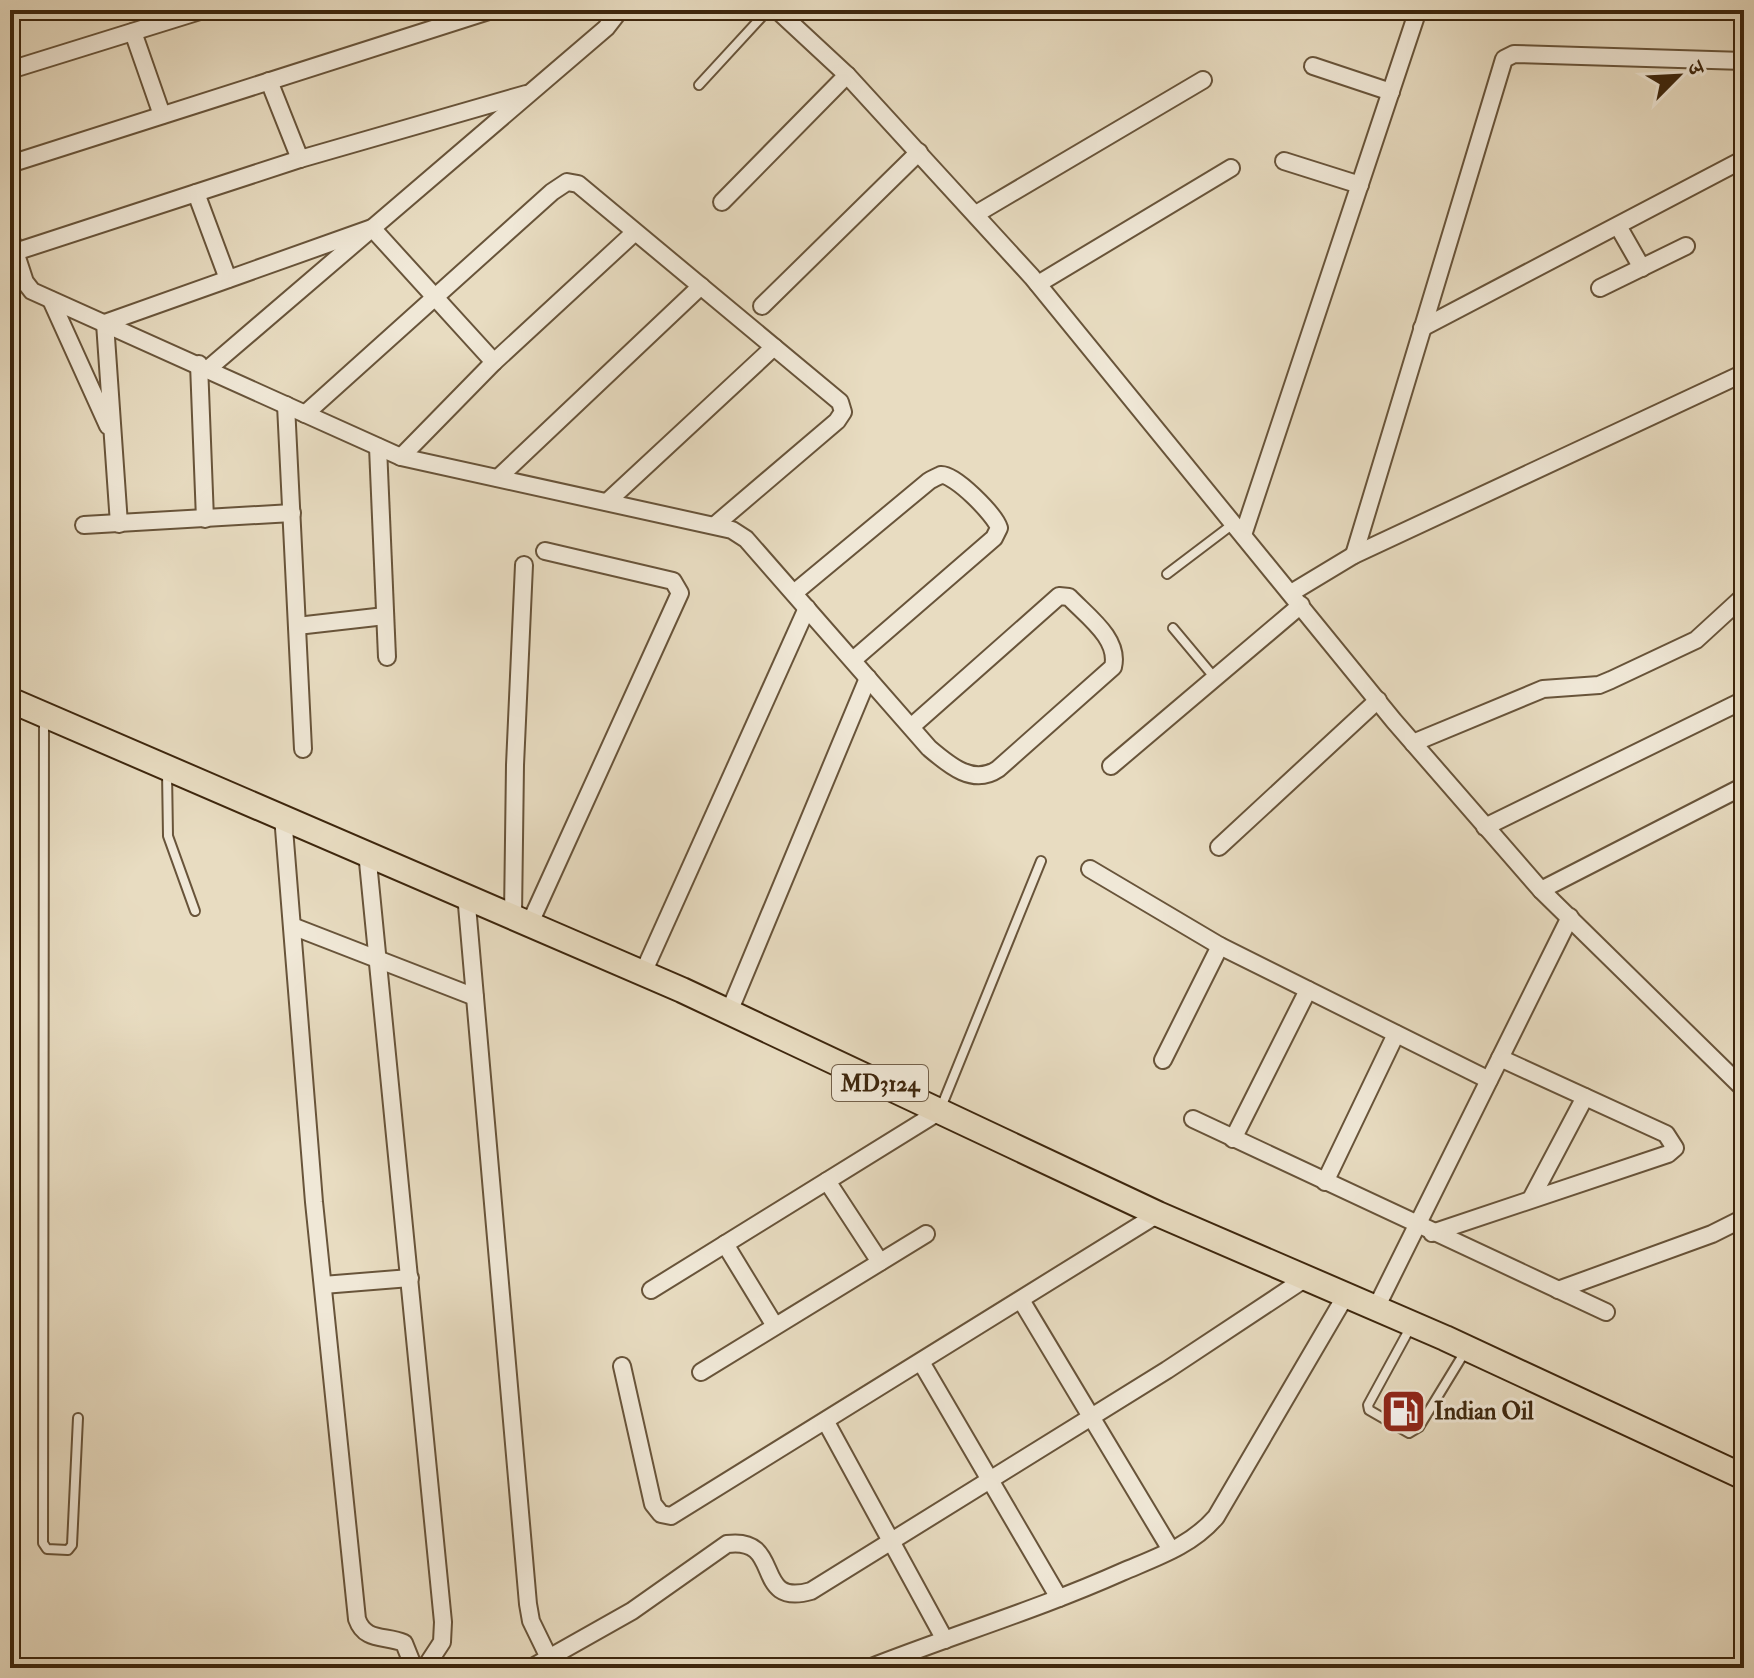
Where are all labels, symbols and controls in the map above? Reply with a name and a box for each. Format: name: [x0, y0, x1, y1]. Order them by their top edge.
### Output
north arrow: [1638, 36, 1718, 116]
text: उ: [1679, 56, 1711, 81]
road number: MD3124: [832, 1065, 928, 1101]
fuel station icon: Indian Oil: [1379, 1387, 1427, 1435]
place label: Indian Oil: [1434, 1396, 1534, 1427]

